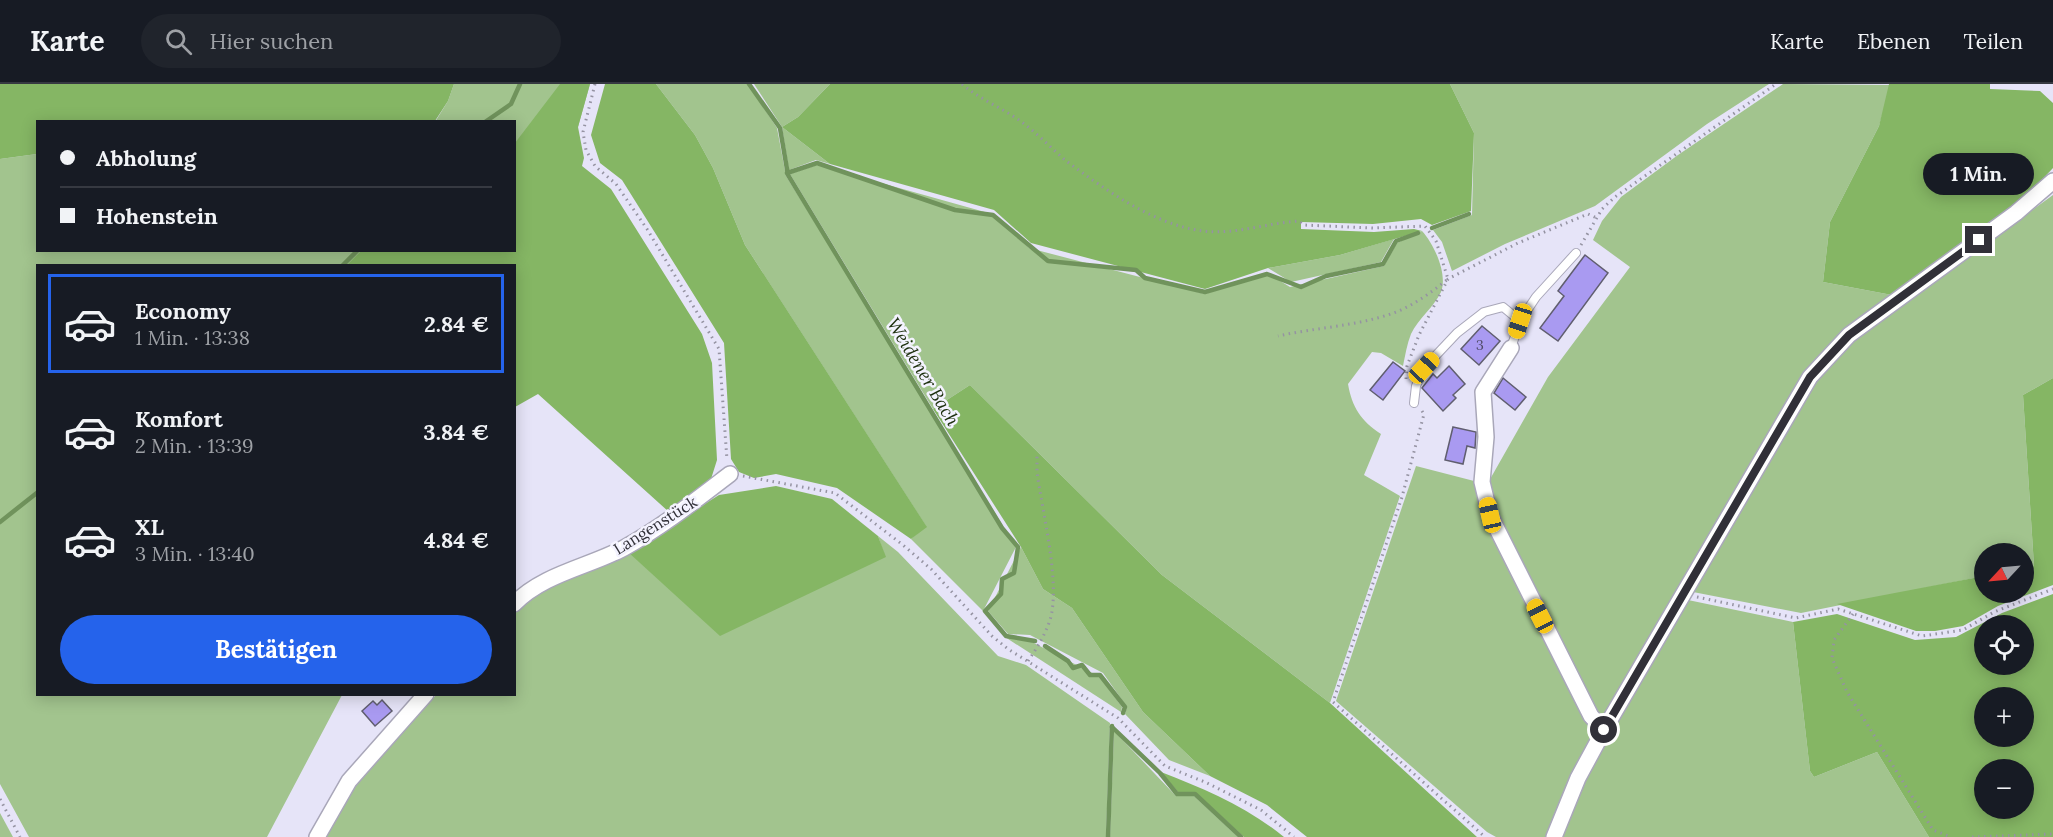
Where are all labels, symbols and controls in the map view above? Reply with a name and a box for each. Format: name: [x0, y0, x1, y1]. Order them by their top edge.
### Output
search box: [141, 14, 561, 68]
text: Karte: [30, 23, 105, 59]
icon: search: [162, 25, 195, 58]
text: Hier suchen: [210, 27, 333, 55]
text: Karte: [1770, 28, 1824, 55]
text: Ebenen: [1857, 28, 1930, 55]
text: Teilen: [1963, 28, 2023, 55]
text: Abholung: [96, 144, 196, 172]
callout: 1 Min.: [1924, 153, 2034, 195]
text: 1 Min.: [1950, 161, 2007, 186]
text: Hohenstein: [96, 202, 218, 230]
route end: [1965, 226, 1992, 253]
icon: car: [63, 297, 117, 351]
text: Economy: [135, 297, 231, 325]
car: [1506, 301, 1534, 341]
text: 2.84 €: [424, 310, 489, 338]
water label: Weidener Bach: [882, 313, 965, 431]
text: 1 Min. · 13:38: [135, 325, 250, 350]
house number: 3: [1476, 336, 1484, 354]
car: [1405, 349, 1443, 387]
icon: car: [63, 405, 117, 459]
text: Komfort: [135, 405, 223, 433]
text: 3.84 €: [423, 418, 489, 446]
text: 2 Min. · 13:39: [135, 433, 254, 458]
street label: Langenstück: [609, 491, 701, 559]
car: [1477, 495, 1503, 535]
icon: car: [63, 513, 117, 567]
text: XL: [135, 513, 164, 541]
text: 4.84 €: [424, 526, 489, 554]
text: 3 Min. · 13:40: [135, 541, 255, 566]
north arrow: [1974, 543, 2034, 603]
map controls: [1974, 543, 2034, 819]
car: [1524, 596, 1556, 636]
button: Bestätigen: [60, 615, 492, 684]
button: locate: [1974, 615, 2034, 675]
button: +: [1974, 687, 2034, 747]
route start: [1590, 716, 1617, 743]
button: −: [1974, 759, 2034, 819]

